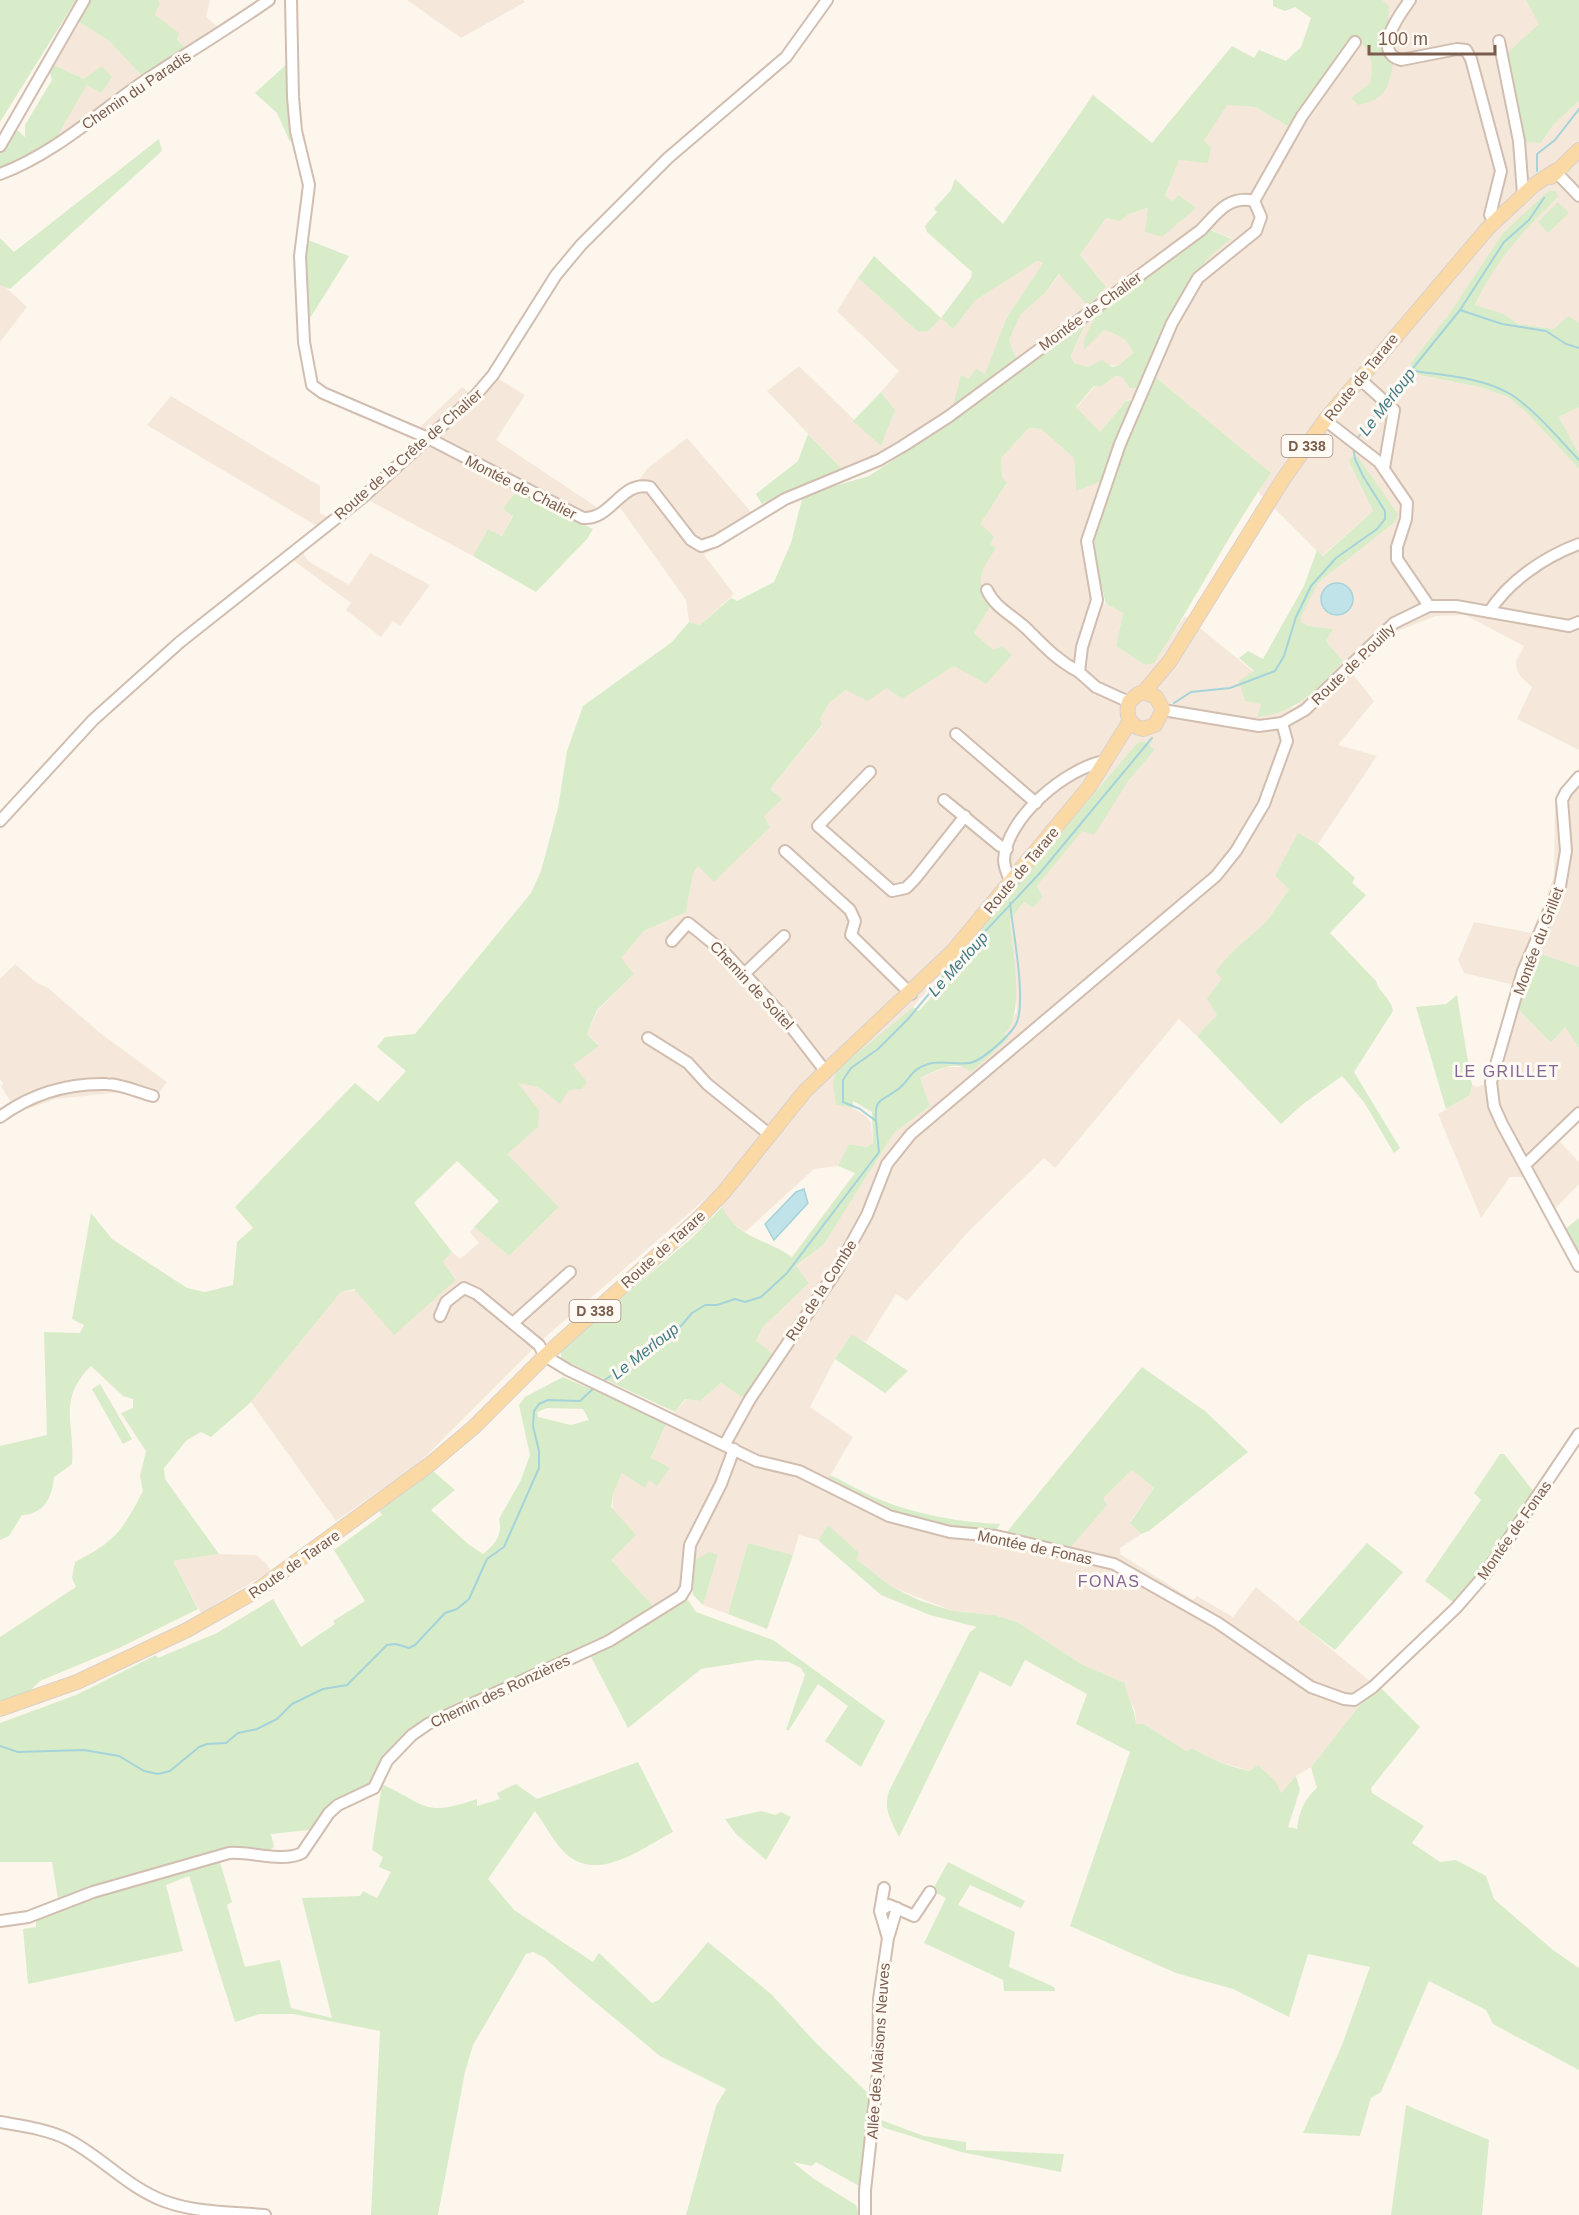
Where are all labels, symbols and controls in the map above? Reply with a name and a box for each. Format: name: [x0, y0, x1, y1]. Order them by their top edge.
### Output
scale bar: [1369, 18, 1495, 56]
text: 100 m: [1378, 29, 1428, 49]
street label: Chemin du Paradis: [78, 47, 194, 133]
street label: Montée de Chalier: [1035, 268, 1145, 354]
street label: Route de Tarare: [1321, 330, 1401, 424]
water label: Le Merloup: [1356, 365, 1418, 439]
street label: Route de la Crête de Chalier: [331, 385, 485, 523]
road number: D 338: [1282, 435, 1332, 457]
street label: Montée de Chalier: [463, 452, 579, 522]
street label: Route de Pouilly: [1308, 620, 1399, 708]
street label: Route de Tarare: [980, 823, 1062, 917]
street label: Montée du Grillet: [1510, 884, 1567, 997]
water label: Le Merloup: [925, 928, 991, 999]
street label: Chemin de Soitel: [707, 937, 797, 1033]
district label: LE GRILLET: [1454, 1063, 1560, 1080]
street label: Route de Tarare: [617, 1207, 709, 1291]
street label: Rue de la Combe: [782, 1236, 860, 1344]
road number: D 338: [570, 1300, 620, 1322]
water label: Le Merloup: [608, 1320, 682, 1382]
street label: Montée de Fonas: [1474, 1477, 1554, 1583]
street label: Route de Tarare: [245, 1526, 343, 1602]
street label: Montée de Fonas: [976, 1527, 1094, 1567]
district label: FONAS: [1078, 1573, 1140, 1590]
street label: Chemin des Ronzières: [428, 1651, 572, 1731]
street label: Allée des Maisons Neuves: [863, 1962, 893, 2140]

